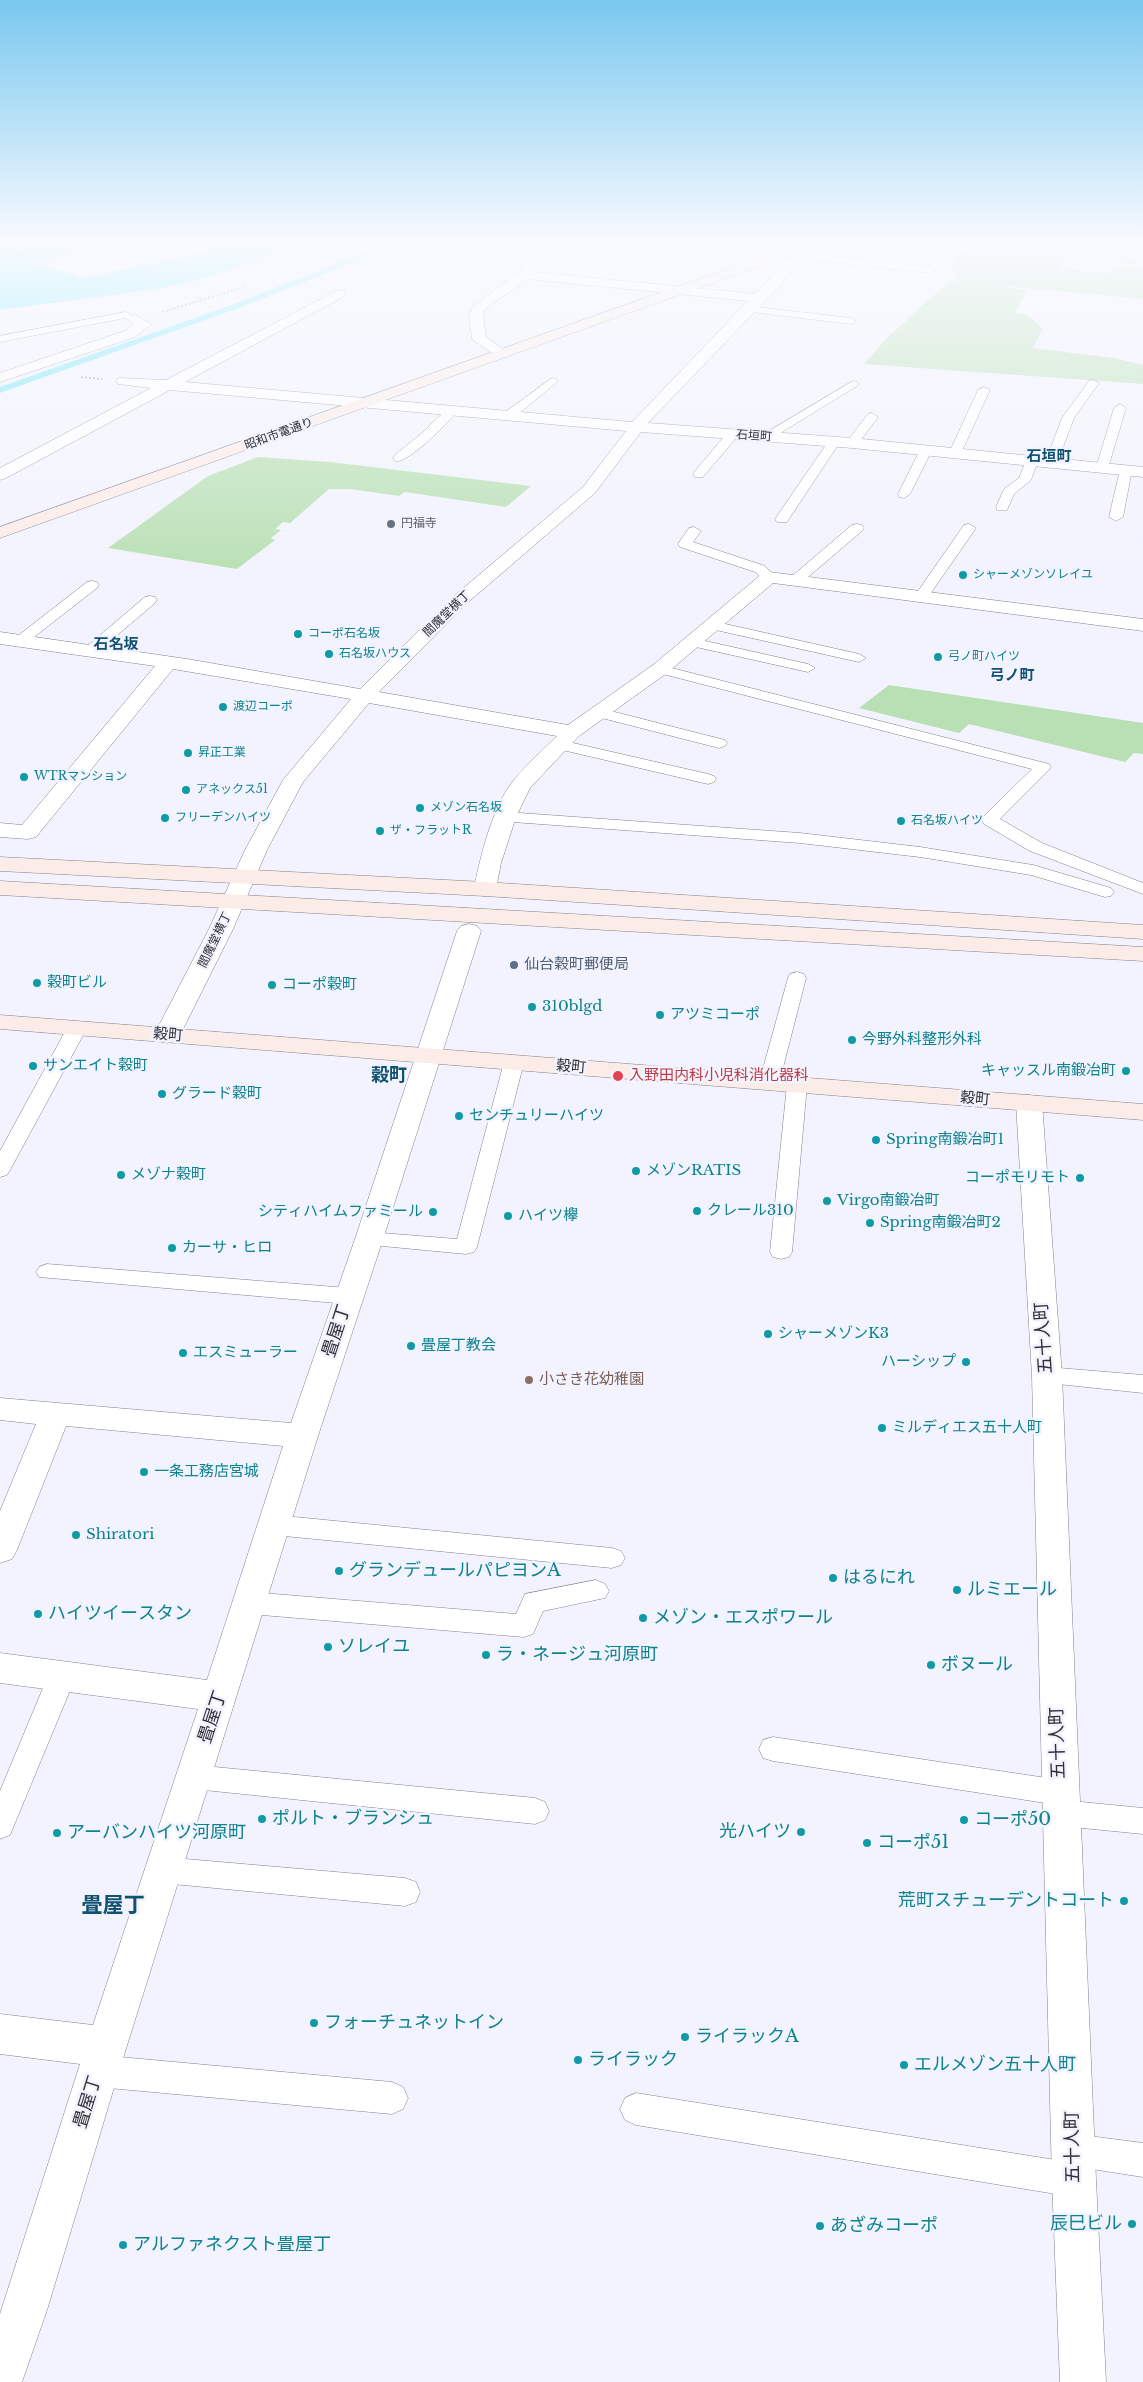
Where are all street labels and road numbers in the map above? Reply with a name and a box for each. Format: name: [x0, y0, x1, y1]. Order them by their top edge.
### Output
street label: 昭和市電通り: [243, 415, 315, 453]
street label: 石垣町: [736, 428, 772, 444]
street label: 閻魔堂横丁: [420, 588, 474, 640]
street label: 閻魔堂横丁: [195, 910, 235, 970]
street label: 穀町: [152, 1025, 184, 1045]
street label: 穀町: [555, 1057, 587, 1077]
street label: 穀町: [959, 1089, 991, 1109]
street label: 五十人町: [1031, 1301, 1057, 1375]
street label: 畳屋丁: [318, 1302, 356, 1360]
street label: 畳屋丁: [194, 1688, 232, 1746]
street label: 五十人町: [1046, 1707, 1070, 1779]
street label: 畳屋丁: [70, 2073, 106, 2131]
street label: 五十人町: [1062, 2111, 1084, 2183]

